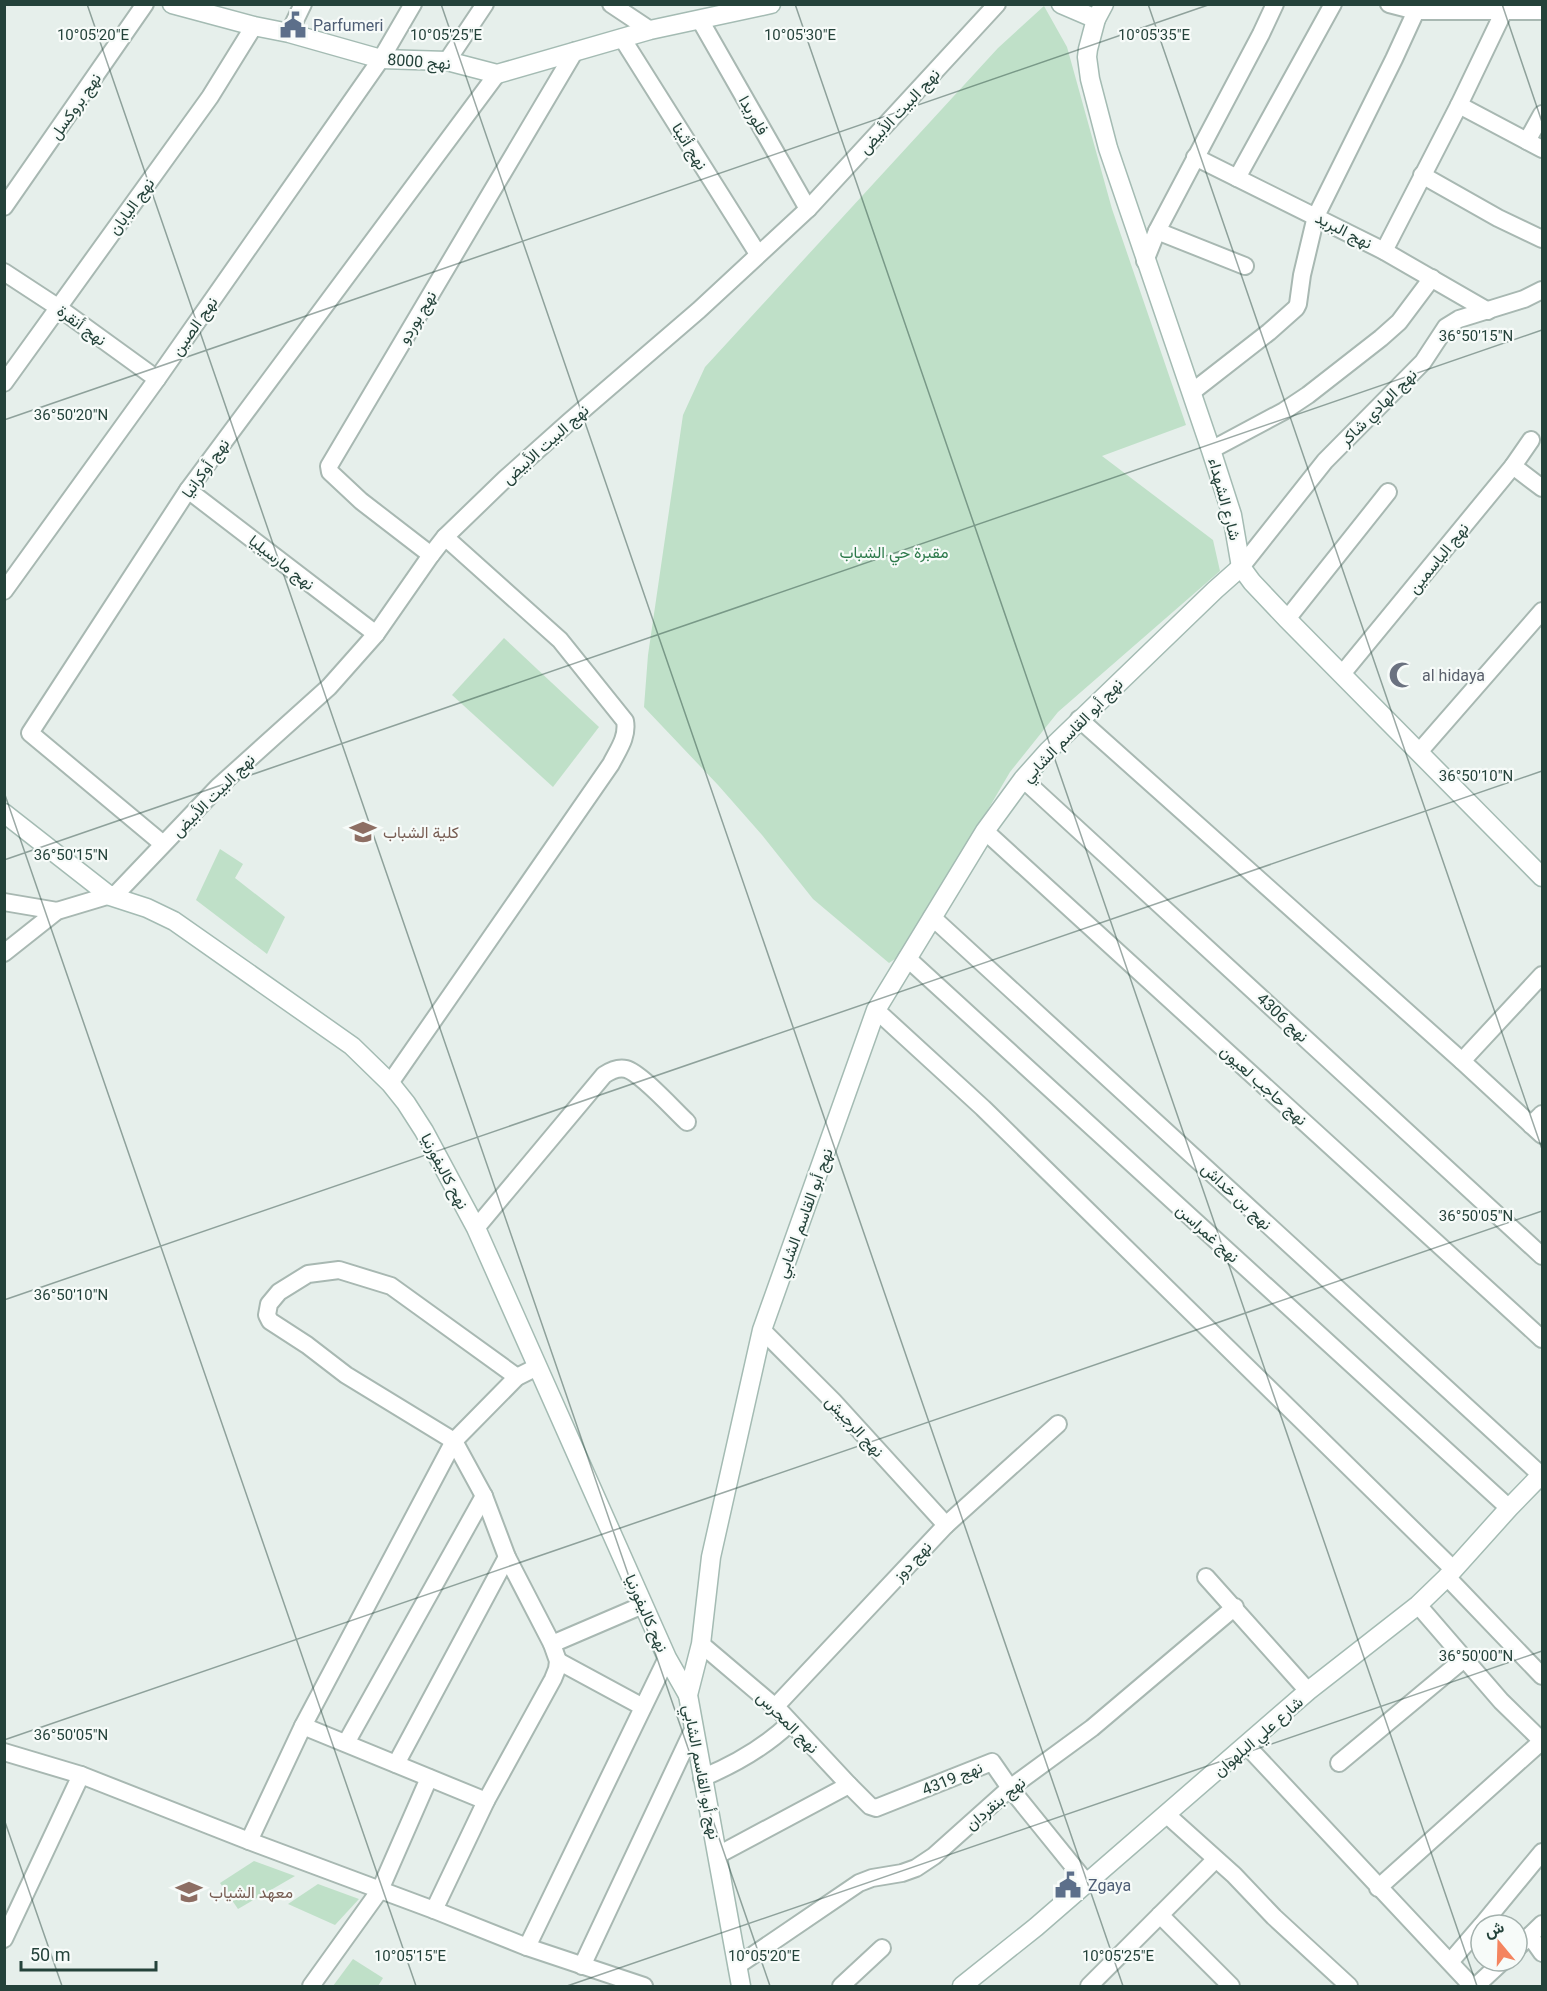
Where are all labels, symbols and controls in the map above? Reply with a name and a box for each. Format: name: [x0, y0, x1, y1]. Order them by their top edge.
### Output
public building icon: Parfumeri: [278, 10, 308, 40]
place label: Parfumeri: [313, 16, 383, 35]
text: 10°05'20"E: [57, 26, 130, 44]
text: 10°05'25"E: [410, 26, 483, 44]
text: 10°05'30"E: [764, 26, 837, 44]
text: 10°05'35"E: [1118, 26, 1191, 44]
street label: نهج 8000: [386, 50, 451, 75]
street label: نهج البيت الأبيض: [855, 65, 945, 159]
street label: نهج بروكسل: [46, 69, 107, 144]
street label: فلوريدا: [734, 92, 772, 139]
street label: نهج أثينا: [666, 119, 711, 174]
street label: نهج اليابان: [104, 174, 160, 240]
street label: نهج البريد: [1311, 208, 1375, 255]
street label: نهج بوردو: [394, 287, 442, 348]
street label: نهج الصين: [167, 293, 223, 361]
street label: نهج أنقرة: [52, 301, 110, 351]
text: 36°50'15"N: [1439, 327, 1513, 345]
street label: نهج الهادي شاكر: [1335, 365, 1424, 453]
street label: نهج البيت الأبيض: [498, 401, 594, 490]
text: 36°50'20"N: [34, 406, 108, 424]
street label: نهج أوكرانيا: [178, 435, 235, 503]
street label: شارع الشهداء: [1202, 456, 1245, 543]
street label: نهج الياسمين: [1404, 519, 1474, 599]
street label: نهج مارسيليا: [244, 531, 318, 595]
park label: مقبرة حي الشباب: [839, 543, 949, 566]
mosque icon: al hidaya: [1387, 660, 1417, 690]
place label: al hidaya: [1422, 666, 1485, 685]
street label: نهج أبو القاسم الشابي: [1018, 675, 1130, 789]
street label: نهج البيت الأبيض: [168, 750, 260, 842]
text: 36°50'10"N: [1439, 767, 1513, 785]
school or university icon: كلية الشباب: [348, 817, 378, 847]
place label: كلية الشباب: [383, 823, 459, 842]
text: 36°50'15"N: [34, 846, 108, 864]
street label: نهج 4306: [1252, 989, 1312, 1047]
street label: نهج حاجب لعيون: [1215, 1041, 1311, 1131]
street label: نهح كاليفورنيا: [415, 1130, 472, 1213]
street label: نهج أبو القاسم الشابي: [772, 1146, 841, 1282]
street label: نهج بن خداش: [1196, 1159, 1276, 1235]
street label: نهج غمراسن: [1171, 1200, 1243, 1268]
text: 36°50'05"N: [1439, 1207, 1513, 1225]
text: 36°50'10"N: [34, 1286, 108, 1304]
street label: نهج الرجيش: [820, 1392, 888, 1462]
street label: نهج دوز: [888, 1537, 937, 1587]
street label: نهح كاليفورنيا: [619, 1571, 672, 1656]
text: 36°50'00"N: [1439, 1647, 1513, 1665]
street label: نهج المحرس: [751, 1687, 823, 1759]
street label: شارع علي البلهوان: [1210, 1692, 1310, 1783]
street label: نهج أبو القاسم الشابي: [675, 1703, 724, 1842]
text: 36°50'05"N: [34, 1726, 108, 1744]
street label: نهج 4319: [919, 1758, 986, 1801]
street label: نهج بنقردان: [961, 1773, 1031, 1836]
public building icon: Zgaya: [1053, 1870, 1083, 1900]
place label: Zgaya: [1088, 1876, 1131, 1895]
school or university icon: معهد الشياب: [174, 1877, 204, 1907]
place label: معهد الشياب: [209, 1883, 293, 1903]
north arrow: [1469, 1913, 1529, 1973]
text: ش: [1482, 1917, 1506, 1941]
scale bar: [21, 1934, 156, 1972]
text: 50 m: [30, 1944, 70, 1965]
text: 10°05'15"E: [374, 1947, 447, 1965]
text: 10°05'20"E: [728, 1947, 801, 1965]
text: 10°05'25"E: [1082, 1947, 1155, 1965]

